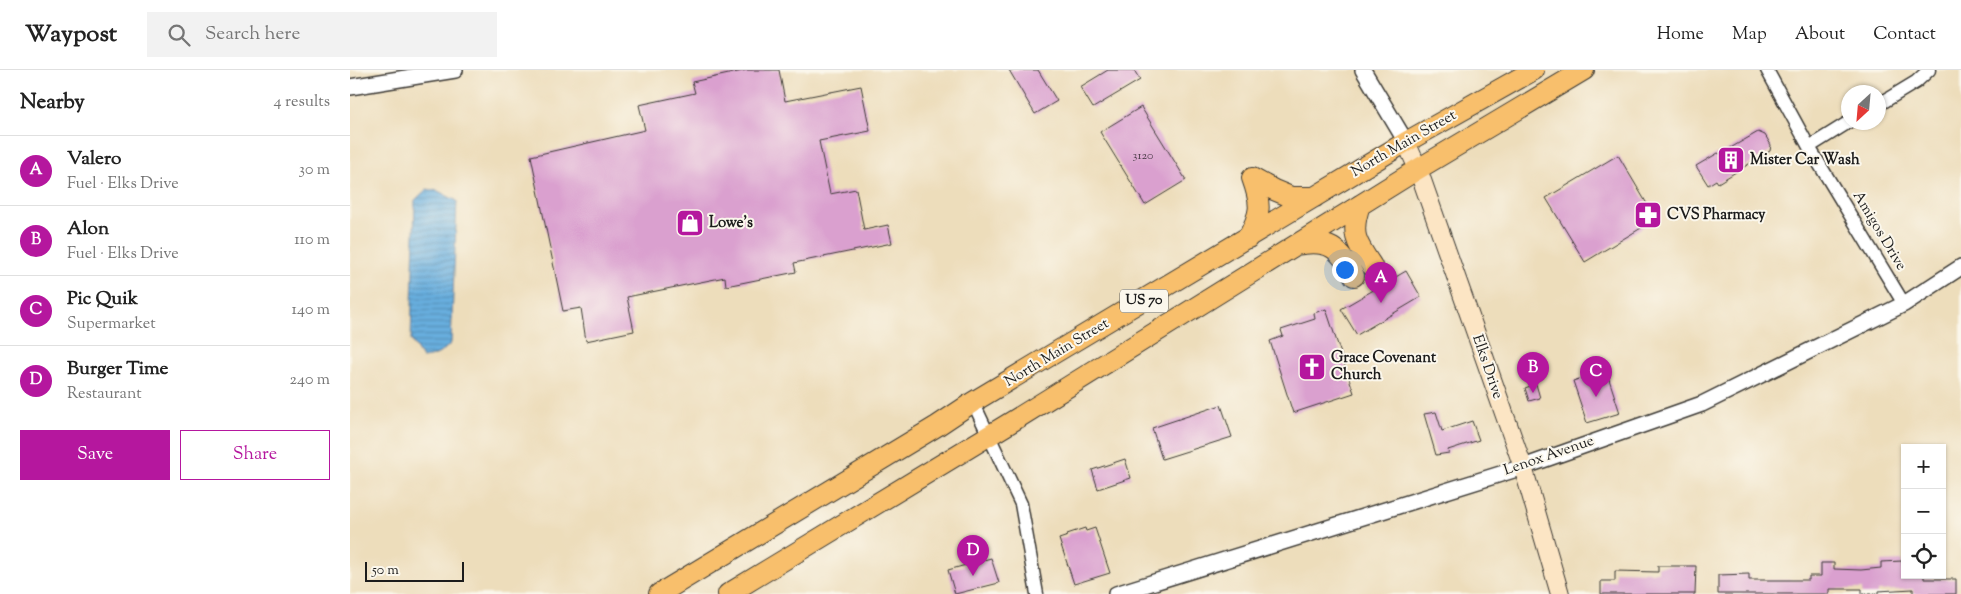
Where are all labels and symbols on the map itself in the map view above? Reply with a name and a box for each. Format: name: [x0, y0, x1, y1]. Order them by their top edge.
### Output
north arrow: [1841, 85, 1886, 130]
street label: North Main Street: [1347, 105, 1461, 183]
building icon: Mister Car Wash: [1716, 145, 1746, 175]
house number: 3120: [1133, 147, 1153, 165]
place label: Mister Car Wash: [1750, 150, 1860, 171]
street label: Amigos Drive: [1847, 187, 1911, 275]
pharmacy icon: CVS Pharmacy: [1633, 200, 1663, 230]
place label: CVS Pharmacy: [1667, 205, 1766, 226]
shop icon: Lowe's: [675, 208, 705, 238]
place label: Lowe's: [709, 213, 753, 234]
your location: [1332, 257, 1358, 283]
pin: A: [1365, 262, 1397, 303]
road number: US 70: [1120, 290, 1168, 312]
street label: North Main Street: [1001, 313, 1113, 393]
street label: Elks Drive: [1466, 332, 1508, 402]
place label: Grace Covenant Church: [1331, 348, 1437, 386]
church icon: Grace Covenant Church: [1297, 352, 1327, 382]
pin: B: [1517, 352, 1549, 393]
pin: C: [1580, 356, 1612, 397]
street label: Lenox Avenue: [1501, 431, 1597, 481]
pin: D: [957, 535, 989, 576]
scale bar: [365, 559, 464, 582]

